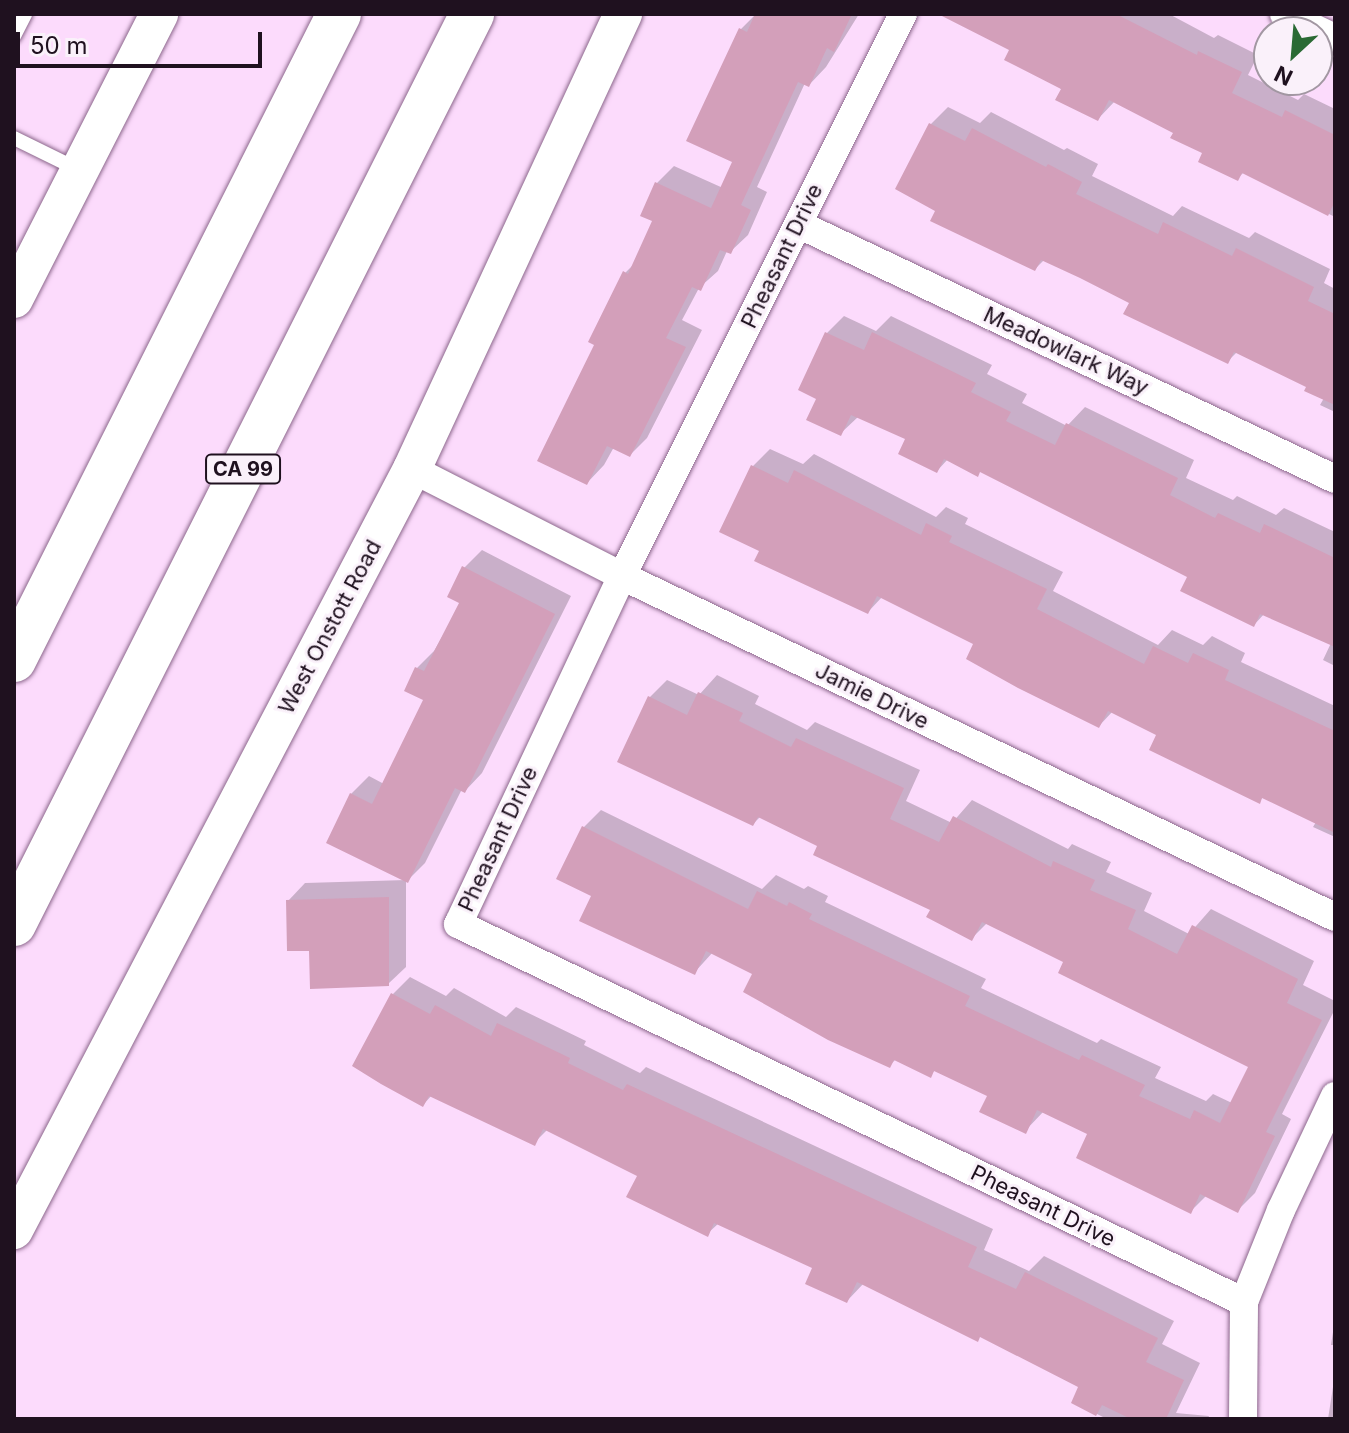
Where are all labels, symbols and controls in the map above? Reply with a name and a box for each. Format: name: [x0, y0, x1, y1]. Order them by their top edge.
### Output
scale bar: [20, 16, 266, 66]
north arrow: [1253, 16, 1333, 96]
text: 50 m: [30, 31, 88, 60]
text: N: [1270, 60, 1297, 91]
street label: Pheasant Drive: [736, 179, 828, 333]
street label: Meadowlark Way: [979, 301, 1153, 401]
road number: CA 99: [205, 453, 281, 485]
street label: West Onstott Road: [273, 536, 387, 718]
street label: Jamie Drive: [811, 657, 933, 735]
street label: Pheasant Drive: [453, 762, 543, 916]
street label: Pheasant Drive: [966, 1160, 1120, 1252]

